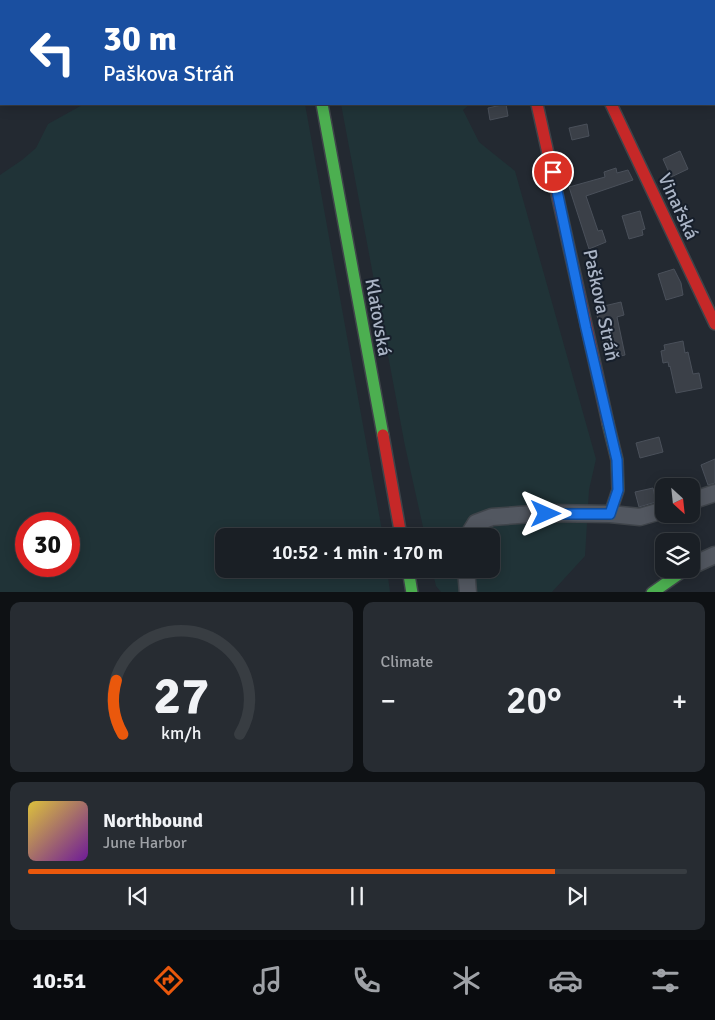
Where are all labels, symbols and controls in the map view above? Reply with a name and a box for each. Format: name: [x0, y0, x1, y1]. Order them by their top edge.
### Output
text: 30 m: [103, 17, 177, 60]
icon: left: [20, 20, 85, 85]
text: Paškova Stráň: [103, 60, 235, 87]
pin: [532, 151, 574, 193]
icon: arrive: [539, 158, 567, 186]
street label: Vinařská: [652, 169, 704, 243]
street label: Paškova Stráň: [577, 247, 625, 363]
street label: Klatovská: [359, 276, 397, 358]
north arrow: [655, 478, 700, 522]
map controls: [655, 478, 700, 578]
position arrow: [519, 487, 571, 539]
speed limit sign: 30: [15, 512, 80, 577]
button: layers: [655, 533, 700, 578]
text: 10:52 · 1 min · 170 m: [272, 541, 443, 565]
text: Climate: [381, 652, 433, 672]
text: 27: [153, 664, 209, 728]
text: 20°: [506, 677, 562, 724]
text: −: [381, 684, 396, 718]
text: +: [672, 684, 687, 718]
text: km/h: [161, 722, 201, 744]
text: Northbound: [103, 809, 203, 833]
text: June Harbor: [103, 833, 187, 853]
icon: previous: [124, 882, 152, 910]
icon: pause: [343, 882, 371, 910]
icon: next: [563, 882, 591, 910]
icon: directions: [151, 963, 186, 998]
icon: music: [250, 963, 285, 998]
icon: phone: [349, 963, 384, 998]
icon: climate: [449, 963, 484, 998]
icon: car: [548, 963, 583, 998]
icon: filters: [648, 963, 683, 998]
text: 10:51: [32, 967, 86, 994]

